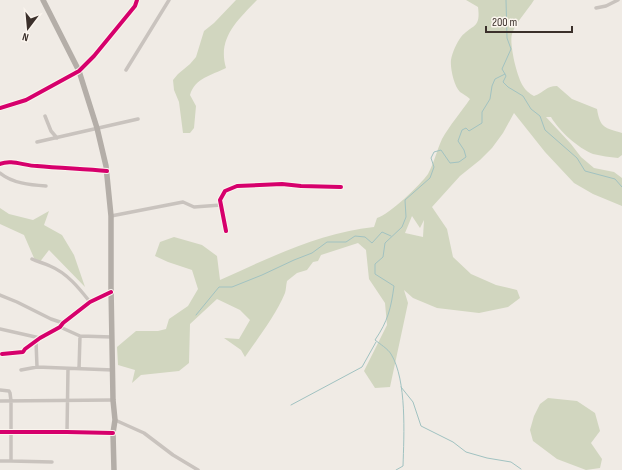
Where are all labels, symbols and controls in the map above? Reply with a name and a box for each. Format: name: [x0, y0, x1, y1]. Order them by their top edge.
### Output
north arrow: [8, 8, 48, 48]
scale bar: [486, 8, 572, 34]
text: 200 m: [492, 15, 518, 30]
text: N: [21, 30, 30, 44]

